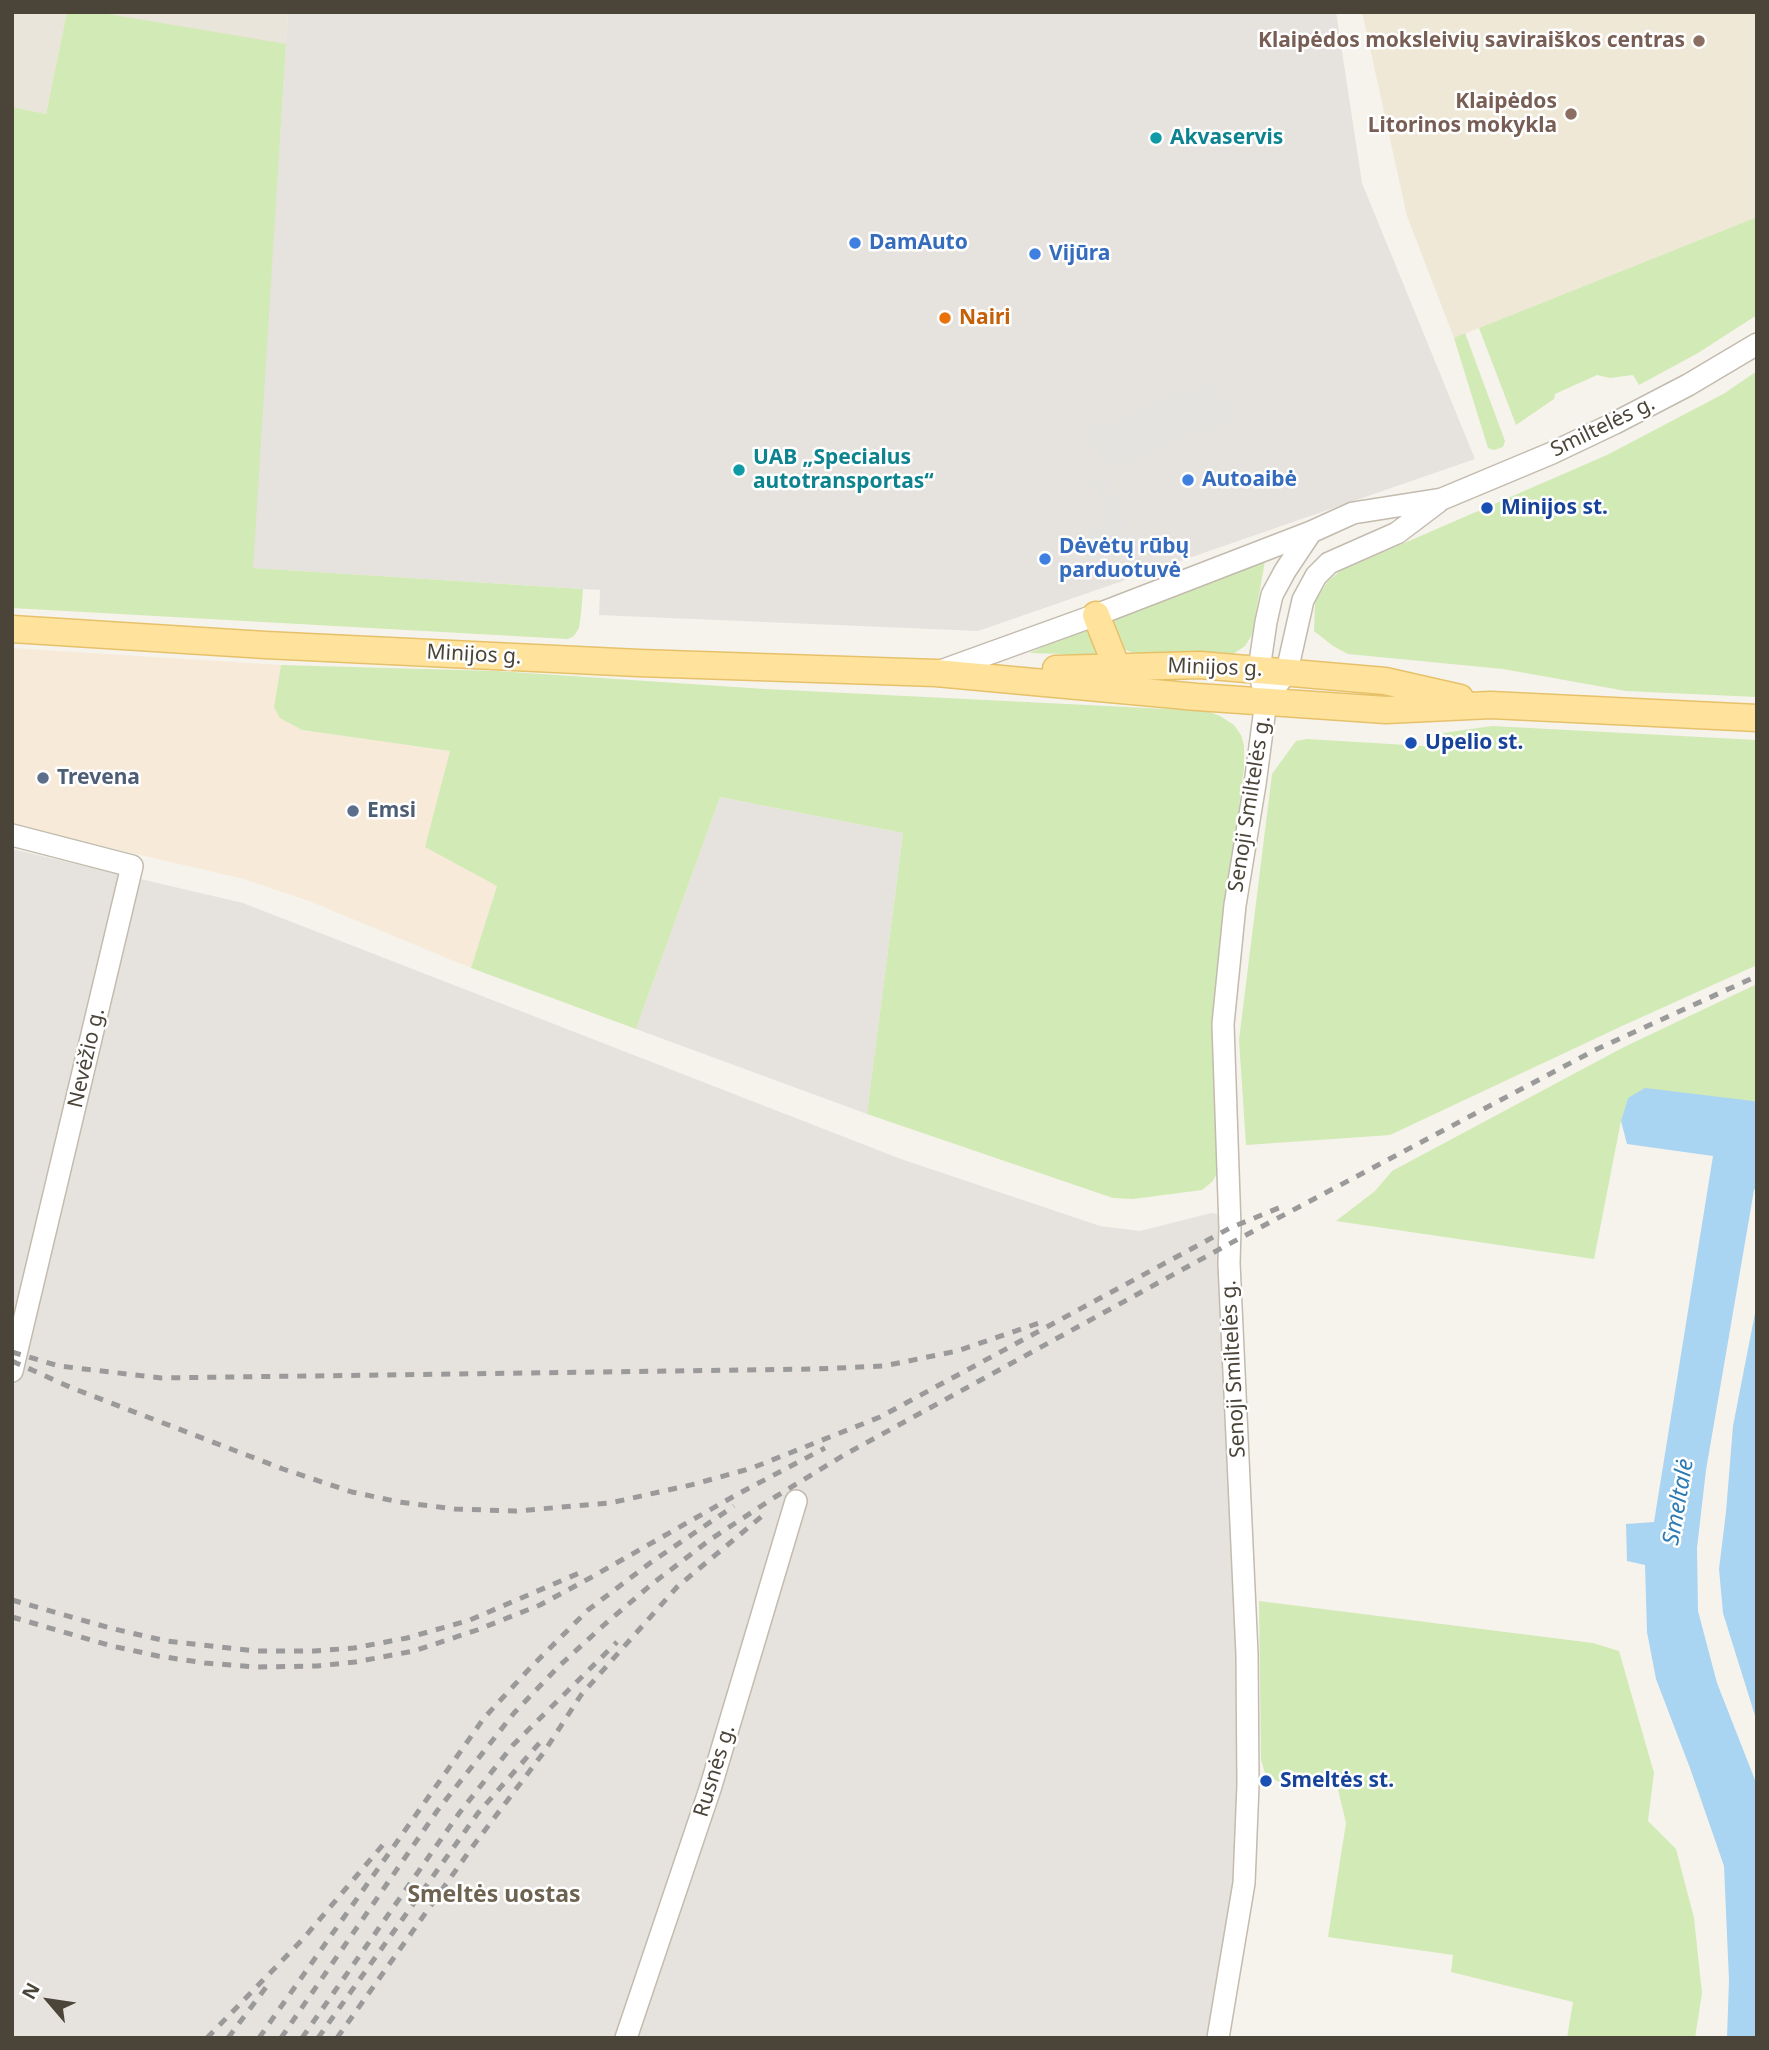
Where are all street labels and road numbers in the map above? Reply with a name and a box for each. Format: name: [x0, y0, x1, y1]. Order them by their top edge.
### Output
street label: Smiltelės g.: [1547, 391, 1659, 463]
street label: Minijos g.: [426, 640, 522, 670]
street label: Minijos g.: [1167, 654, 1263, 682]
street label: Senoji Smiltelės g.: [1224, 714, 1276, 894]
street label: Nevėžio g.: [63, 1006, 111, 1110]
street label: Senoji Smiltelės g.: [1217, 1279, 1251, 1459]
street label: Rusnės g.: [689, 1722, 741, 1820]

